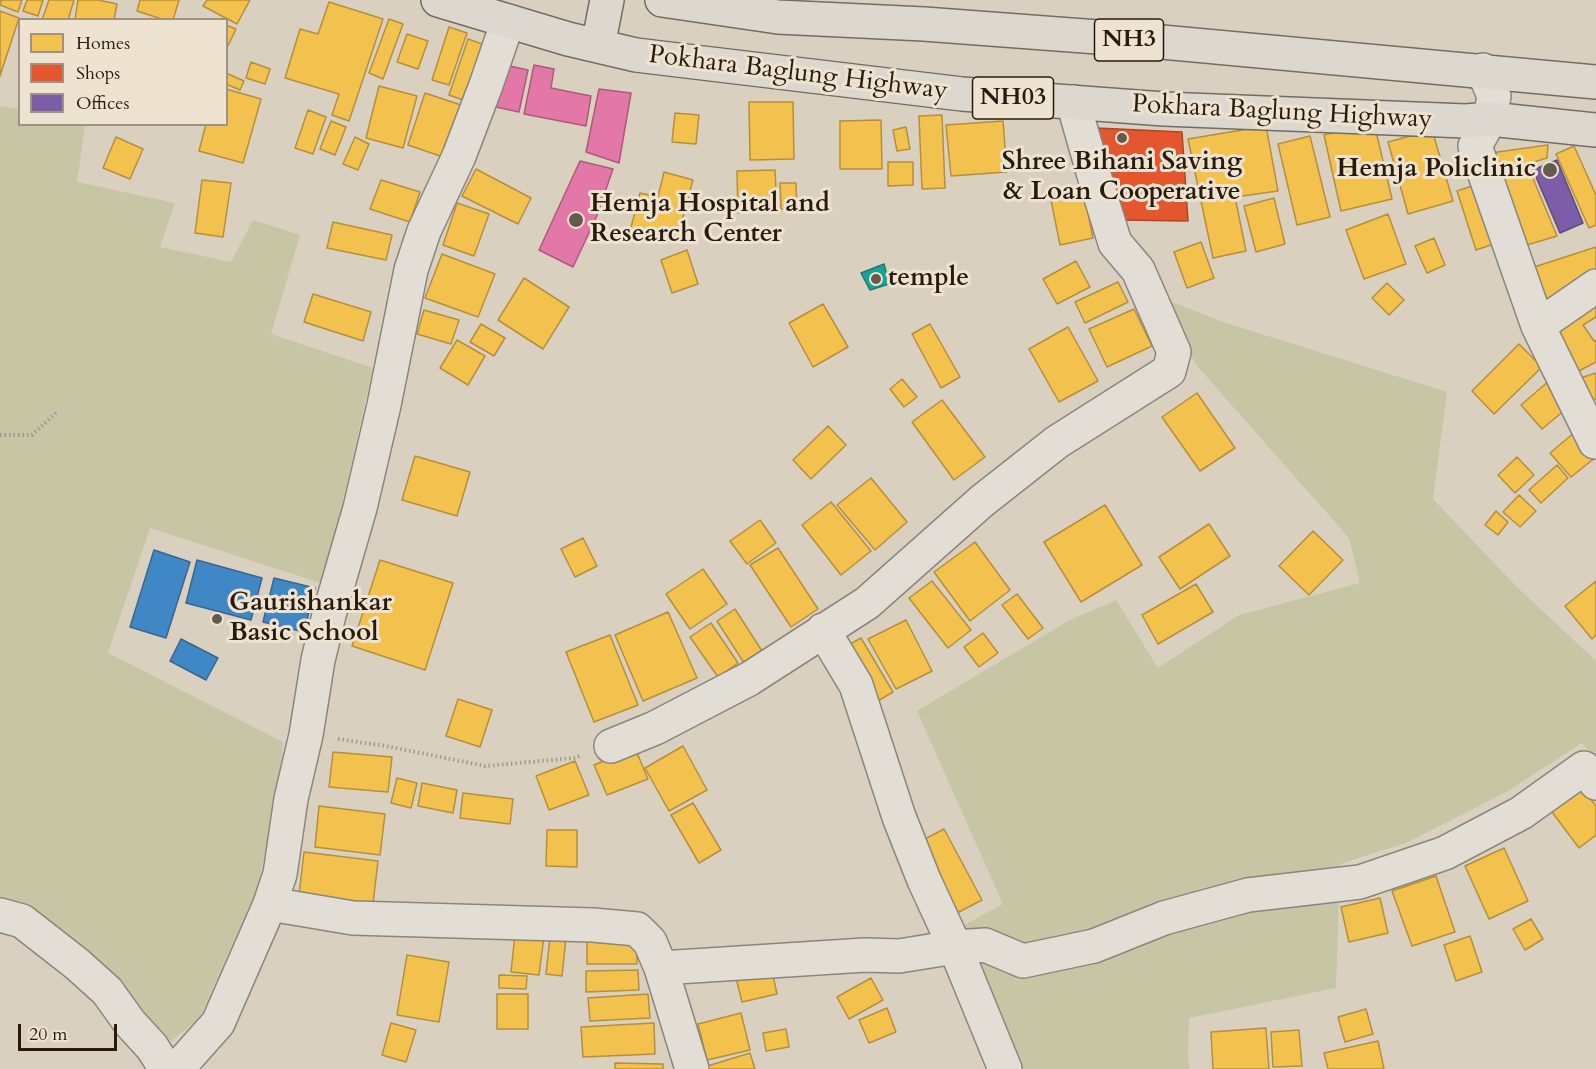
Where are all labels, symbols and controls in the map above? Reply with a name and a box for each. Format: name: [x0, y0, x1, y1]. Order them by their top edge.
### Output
legend: [18, 18, 228, 126]
road number: NH3: [1094, 19, 1164, 61]
text: Homes: [76, 31, 130, 56]
street label: Pokhara Baglung Highway: [647, 40, 949, 108]
text: Shops: [76, 61, 120, 86]
road number: NH03: [972, 77, 1054, 119]
street label: Pokhara Baglung Highway: [1131, 90, 1433, 136]
text: Offices: [76, 91, 130, 116]
marker: Shree Bihani Saving & Loan Cooperative: [1115, 131, 1129, 145]
place label: Shree Bihani Saving & Loan Cooperative: [1002, 147, 1242, 208]
place label: Hemja Policlinic: [1337, 154, 1536, 186]
marker: Hemja Policlinic: [1541, 161, 1559, 179]
place label: Hemja Hospital and Research Center: [590, 189, 830, 250]
marker: Hemja Hospital and Research Center: [567, 211, 585, 229]
place label: temple: [888, 263, 969, 295]
marker: temple: [869, 272, 883, 286]
place label: Gaurishankar Basic School: [229, 588, 392, 650]
marker: Gaurishankar Basic School: [210, 612, 224, 626]
scale bar: [21, 1012, 120, 1050]
text: 20 m: [29, 1022, 68, 1047]

